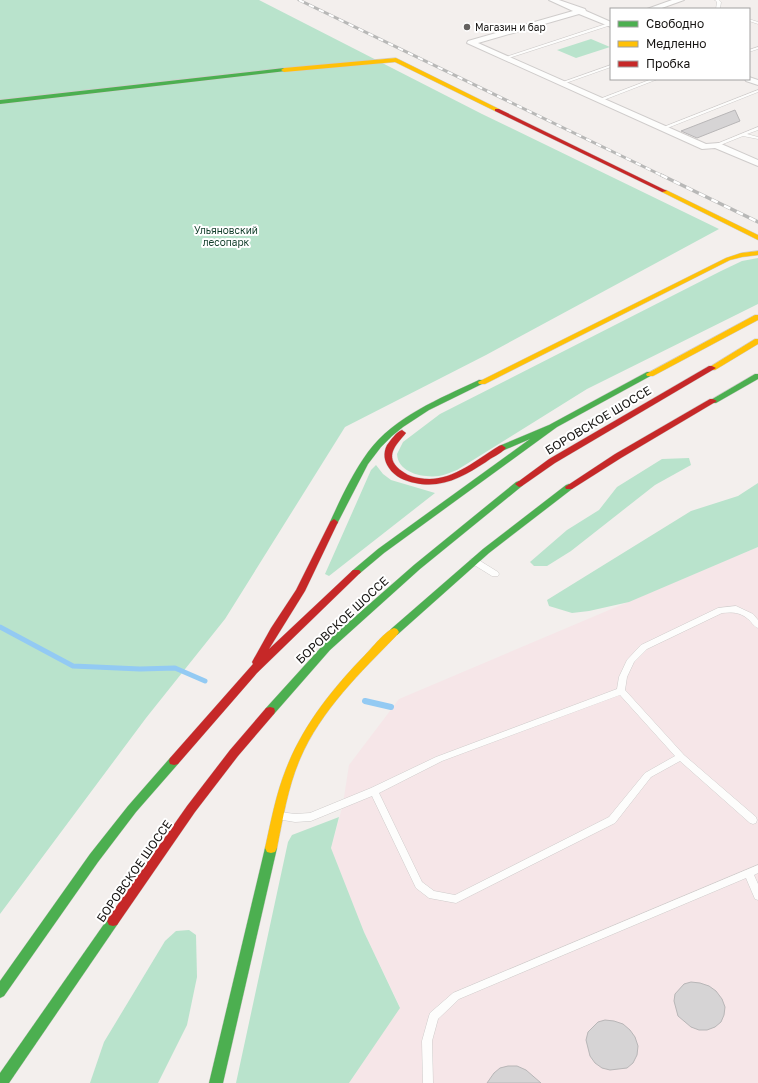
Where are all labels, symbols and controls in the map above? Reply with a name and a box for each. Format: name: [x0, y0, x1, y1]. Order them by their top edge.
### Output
legend: [610, 8, 750, 80]
text: Свободно: [646, 16, 704, 31]
place label: Магазин и бар: [475, 21, 546, 33]
marker: Магазин и бар: [462, 22, 472, 32]
text: Медленно: [646, 36, 706, 51]
text: Пробка: [646, 56, 690, 71]
park label: Ульяновский лесопарк: [194, 224, 258, 248]
street label: БОРОВСКОЕ ШОССЕ: [542, 382, 654, 458]
street label: БОРОВСКОЕ ШОССЕ: [293, 573, 391, 667]
street label: БОРОВСКОЕ ШОССЕ: [93, 817, 175, 925]

